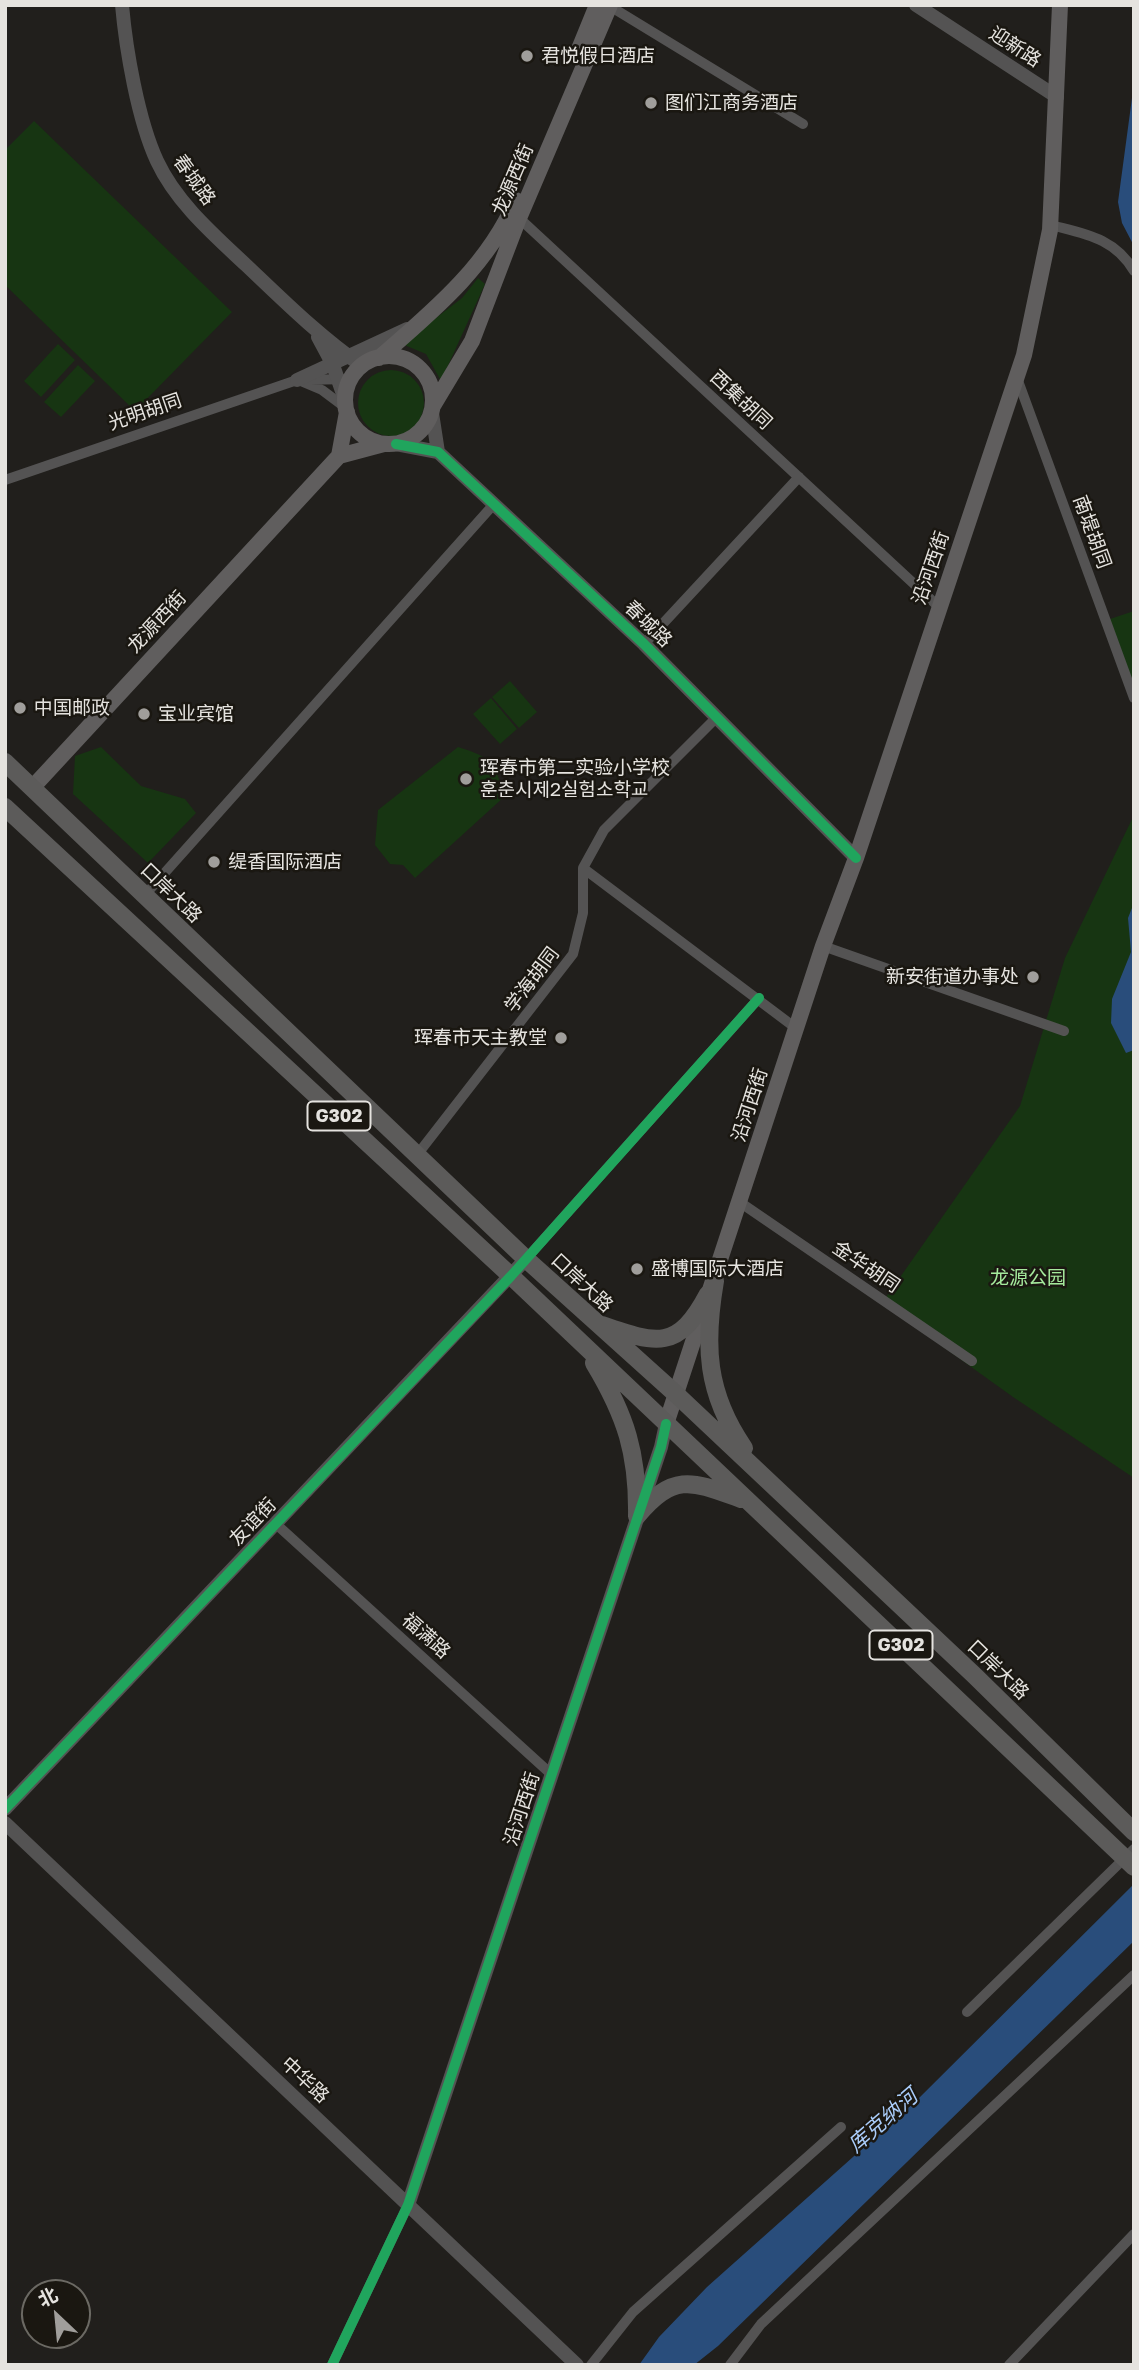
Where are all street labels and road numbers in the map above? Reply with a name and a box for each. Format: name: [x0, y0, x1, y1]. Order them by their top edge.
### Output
street label: 迎新路: [985, 22, 1045, 72]
street label: 龙源西街: [488, 141, 538, 219]
street label: 春城路: [168, 150, 220, 210]
street label: 西集胡同: [705, 366, 777, 434]
street label: 光明胡同: [105, 389, 185, 435]
street label: 南堤胡同: [1068, 492, 1116, 572]
street label: 沿河西街: [908, 528, 954, 608]
street label: 龙源西街: [123, 586, 191, 658]
street label: 春城路: [620, 596, 676, 652]
street label: 口岸大路: [136, 858, 206, 928]
street label: 学海胡同: [500, 943, 564, 1017]
street label: 沿河西街: [727, 1065, 773, 1145]
road number: G302: [308, 1101, 370, 1130]
street label: 金华胡同: [828, 1236, 904, 1298]
street label: 口岸大路: [546, 1249, 618, 1317]
street label: 友谊街: [225, 1494, 281, 1550]
street label: 福满路: [397, 1608, 455, 1664]
road number: G302: [870, 1630, 932, 1660]
street label: 口岸大路: [963, 1635, 1033, 1705]
street label: 沿河西街: [499, 1769, 545, 1849]
street label: 中华路: [276, 2052, 334, 2108]

